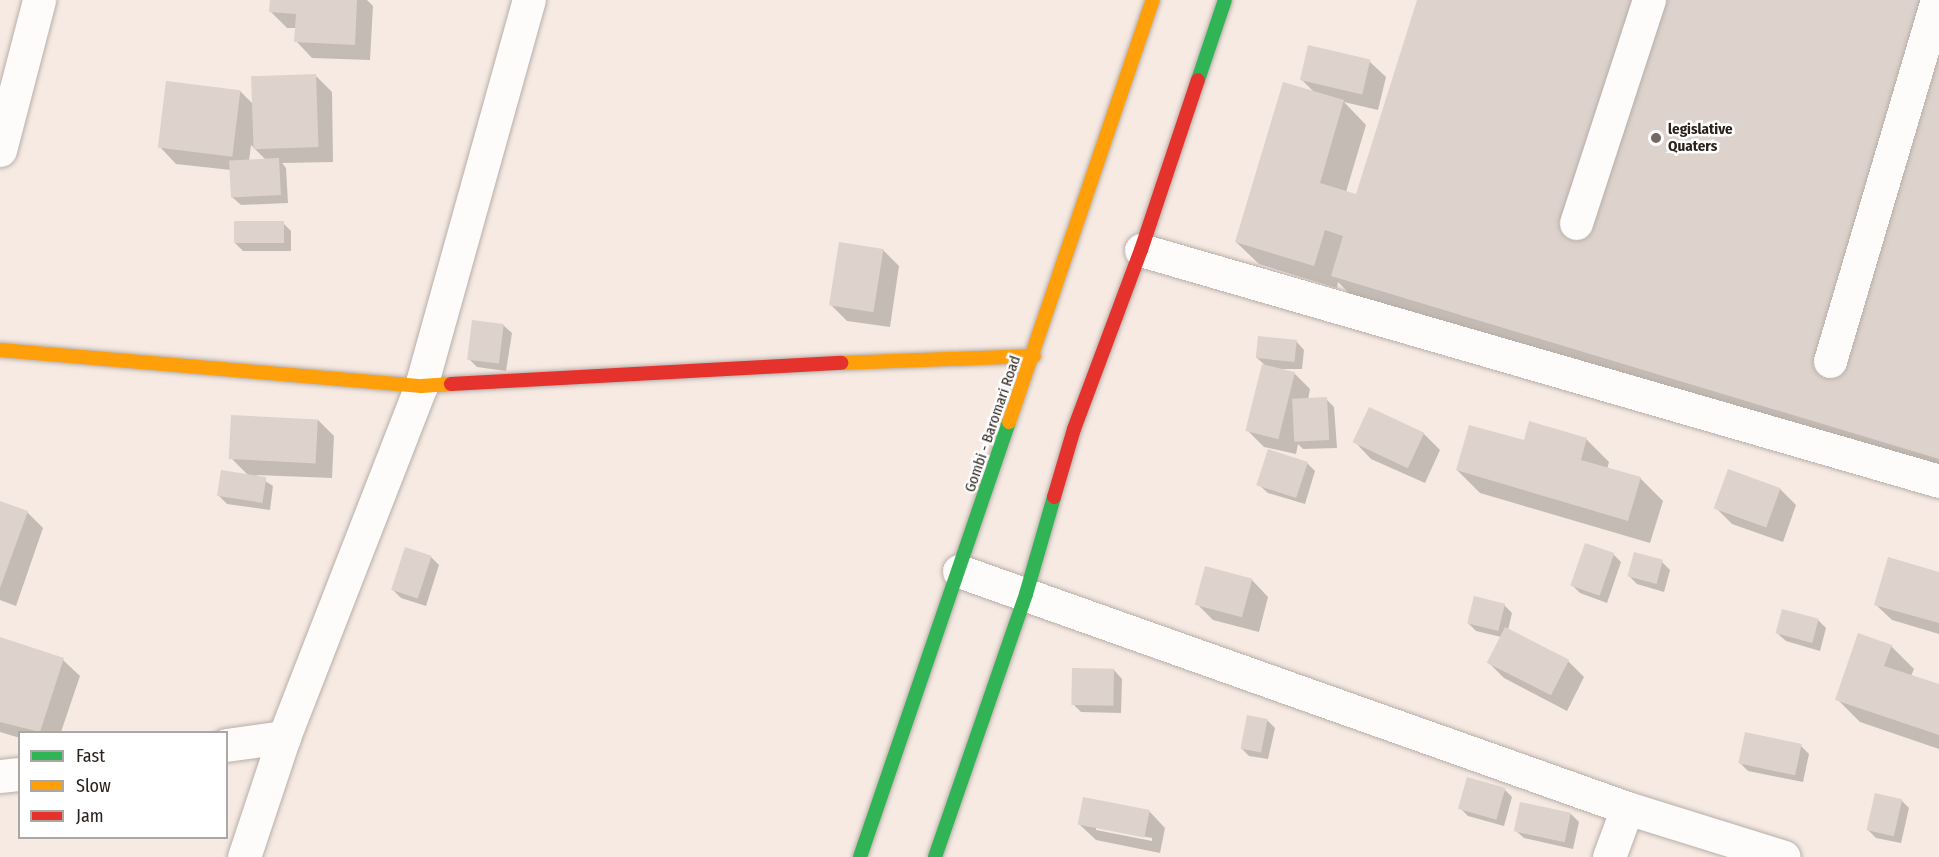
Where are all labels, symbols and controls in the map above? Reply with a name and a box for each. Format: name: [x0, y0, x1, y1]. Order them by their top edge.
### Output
place label: legislative Quaters: [1668, 120, 1733, 155]
marker: legislative Quaters: [1649, 131, 1663, 145]
street label: Gombi - Baromari Road: [961, 353, 1025, 495]
legend: [18, 731, 228, 839]
text: Fast: [76, 745, 105, 767]
text: Slow: [76, 775, 111, 797]
text: Jam: [76, 805, 104, 827]

